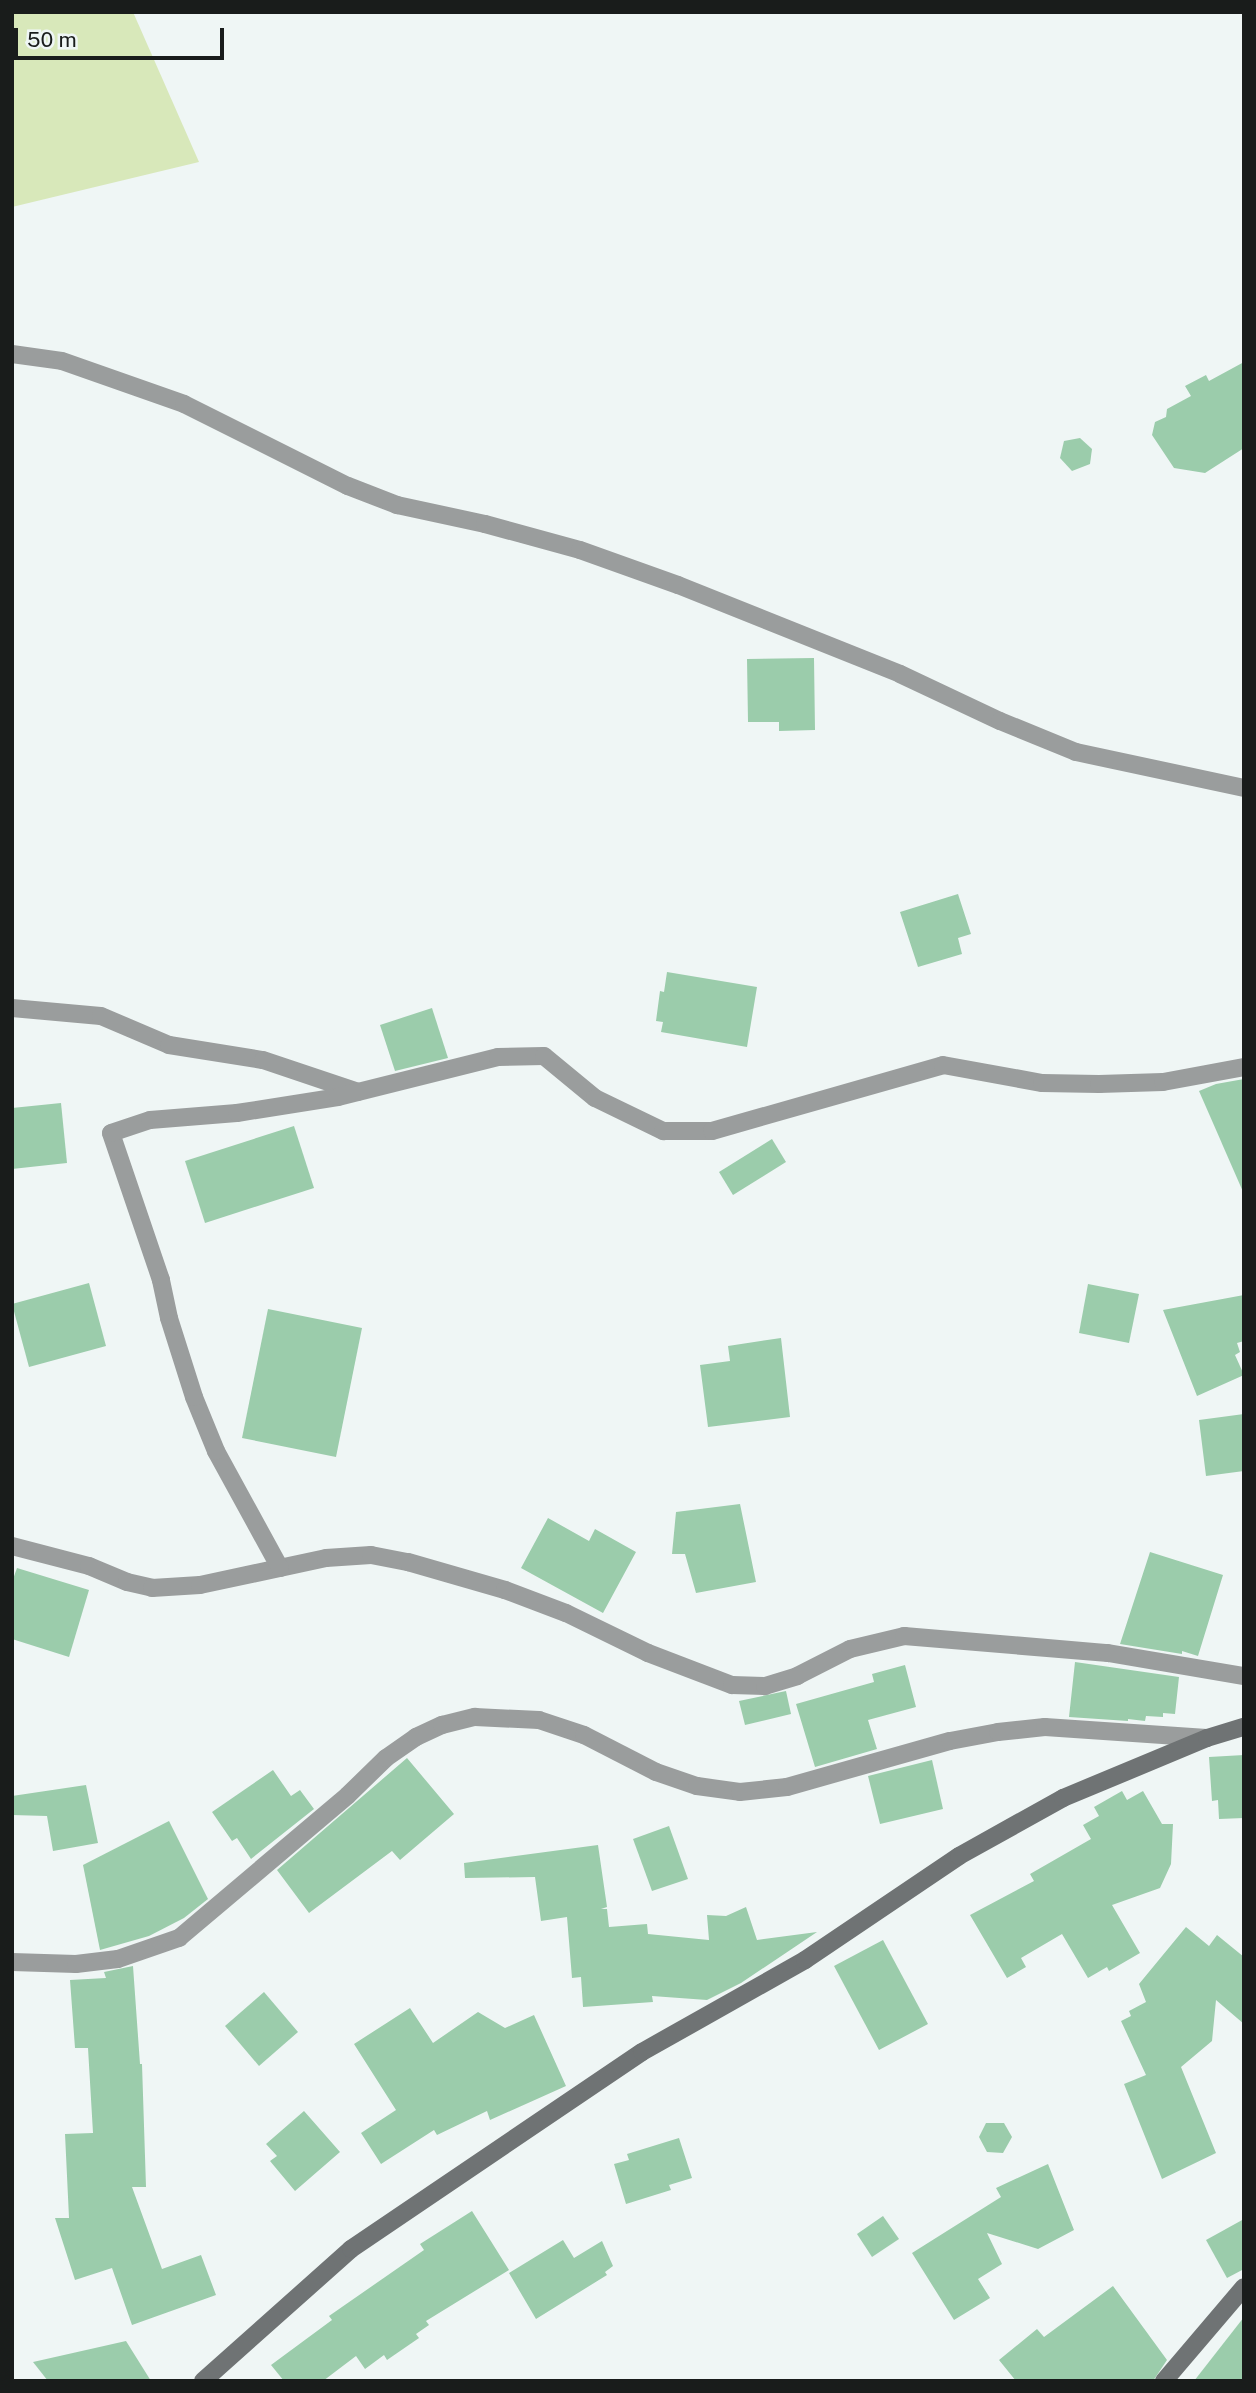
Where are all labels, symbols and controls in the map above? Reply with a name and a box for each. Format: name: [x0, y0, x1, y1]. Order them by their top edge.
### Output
scale bar: [18, 14, 228, 58]
text: 50 m: [27, 27, 77, 52]

